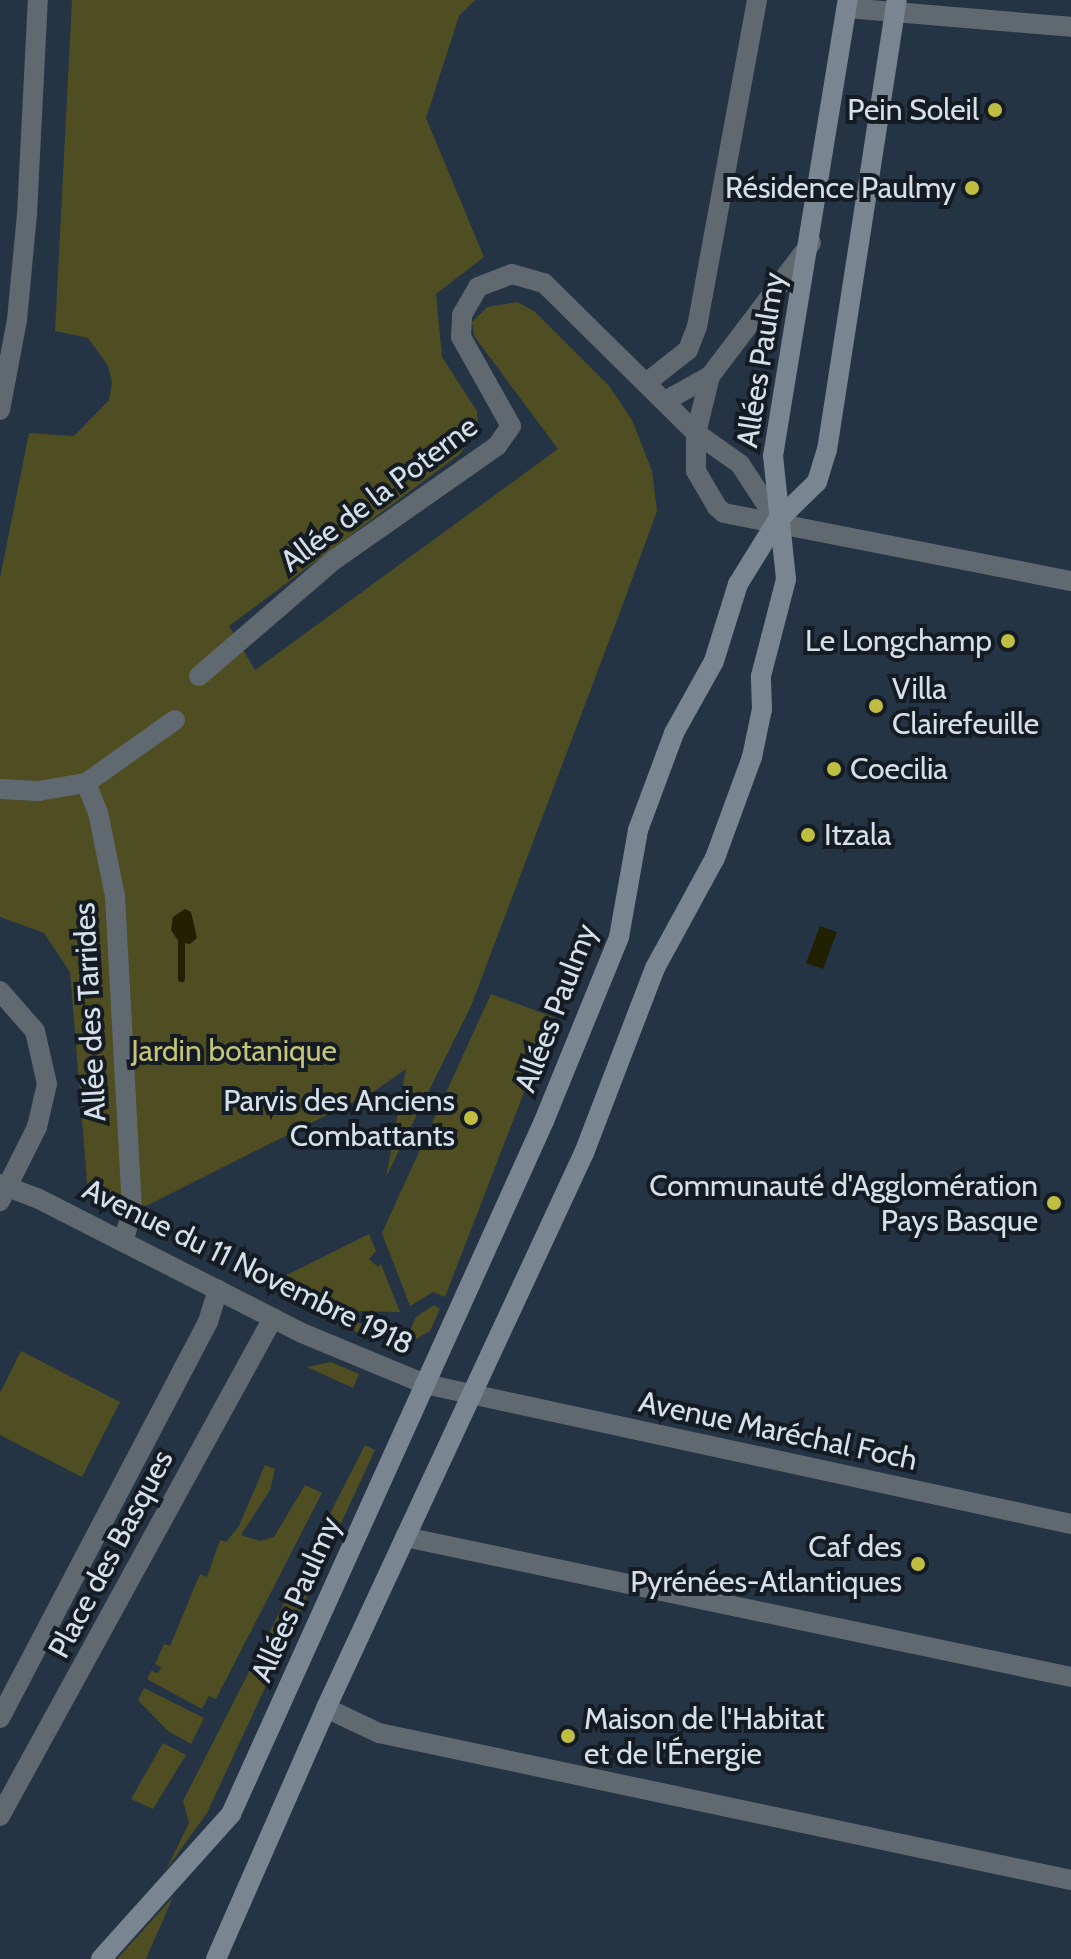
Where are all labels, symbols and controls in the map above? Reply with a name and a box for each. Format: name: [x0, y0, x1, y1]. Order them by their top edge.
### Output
place label: Pein Soleil: [847, 92, 979, 128]
marker: Pein Soleil: [986, 101, 1004, 119]
place label: Résidence Paulmy: [725, 170, 956, 206]
marker: Résidence Paulmy: [963, 179, 981, 197]
street label: Allées Paulmy: [729, 270, 793, 450]
street label: Allée de la Poterne: [274, 408, 484, 580]
place label: Le Longchamp: [805, 623, 992, 659]
marker: Le Longchamp: [999, 632, 1017, 650]
place label: Villa Clairefeuille: [892, 671, 1039, 742]
marker: Villa Clairefeuille: [867, 697, 885, 715]
place label: Coecilia: [850, 751, 948, 787]
marker: Coecilia: [825, 760, 843, 778]
place label: Itzala: [824, 817, 891, 853]
marker: Itzala: [799, 826, 817, 844]
street label: Allée des Tarrides: [66, 902, 114, 1122]
street label: Allées Paulmy: [507, 919, 605, 1097]
park label: Jardin botanique: [131, 1033, 337, 1069]
place label: Parvis des Anciens Combattants: [223, 1083, 455, 1154]
marker: Parvis des Anciens Combattants: [462, 1109, 480, 1127]
place label: Communauté d'Agglomération Pays Basque: [649, 1168, 1038, 1238]
street label: Avenue du 11 Novembre 1918: [77, 1171, 419, 1363]
marker: Communauté d'Agglomération Pays Basque: [1045, 1194, 1063, 1212]
street label: Avenue Maréchal Foch: [635, 1384, 921, 1478]
street label: Place des Basques: [41, 1444, 181, 1664]
street label: Allées Paulmy: [244, 1511, 348, 1687]
place label: Caf des Pyrénées-Atlantiques: [630, 1529, 902, 1600]
marker: Caf des Pyrénées-Atlantiques: [909, 1555, 927, 1573]
place label: Maison de l'Habitat et de l'Énergie: [584, 1701, 825, 1772]
marker: Maison de l'Habitat et de l'Énergie: [559, 1727, 577, 1745]

